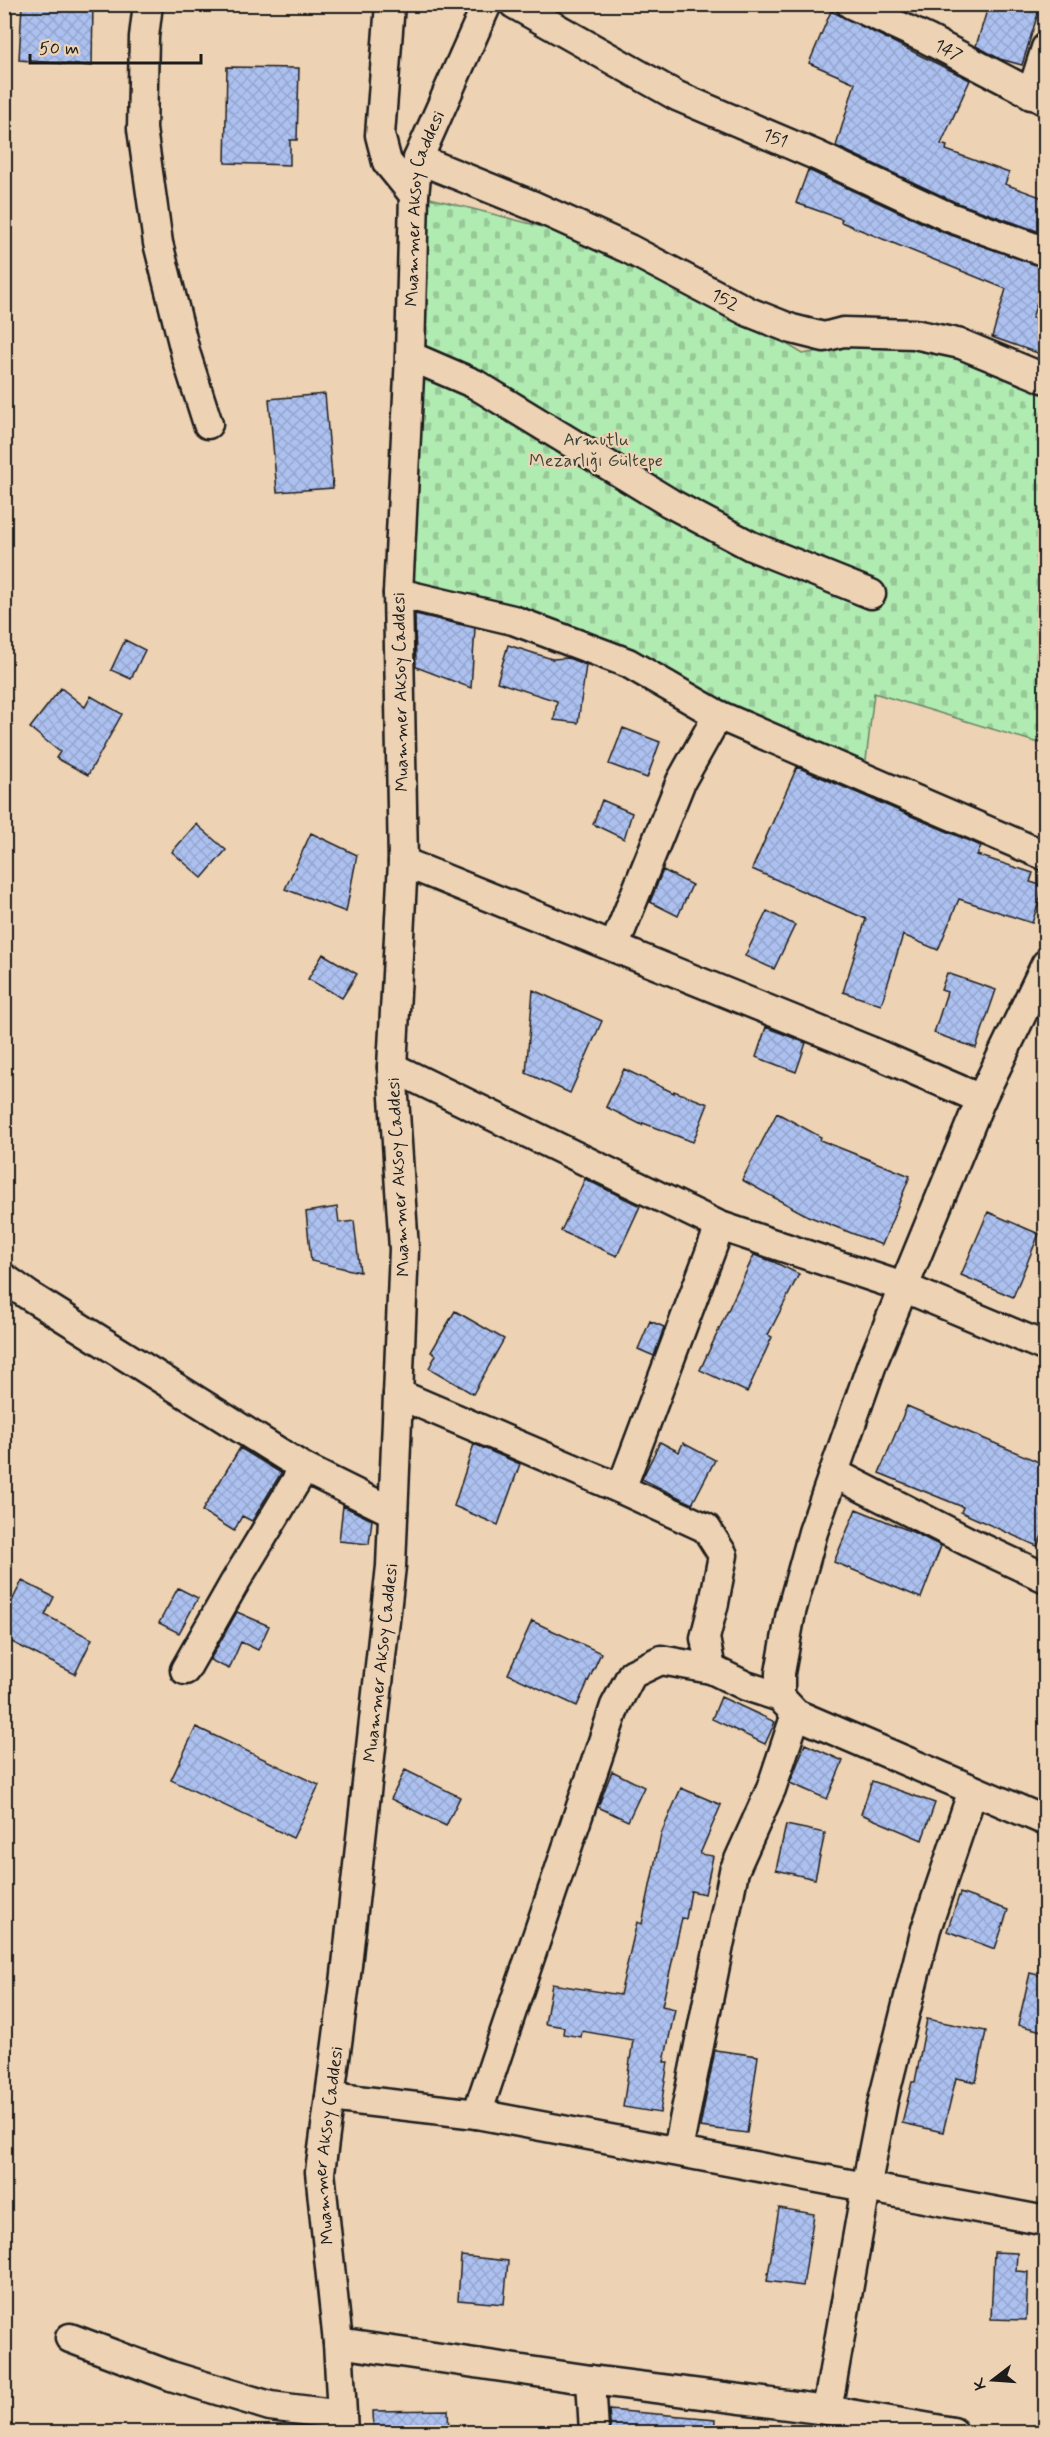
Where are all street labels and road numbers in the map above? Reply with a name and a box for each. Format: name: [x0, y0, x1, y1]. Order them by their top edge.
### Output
street label: 147: [930, 34, 967, 68]
street label: Muammer Aksoy Caddesi: [400, 107, 451, 307]
street label: 151: [759, 123, 791, 155]
street label: 152: [707, 283, 743, 318]
street label: Muammer Aksoy Caddesi: [387, 592, 415, 792]
street label: Muammer Aksoy Caddesi: [382, 1077, 416, 1277]
street label: Muammer Aksoy Caddesi: [358, 1563, 404, 1763]
street label: Muammer Aksoy Caddesi: [309, 2045, 350, 2246]

